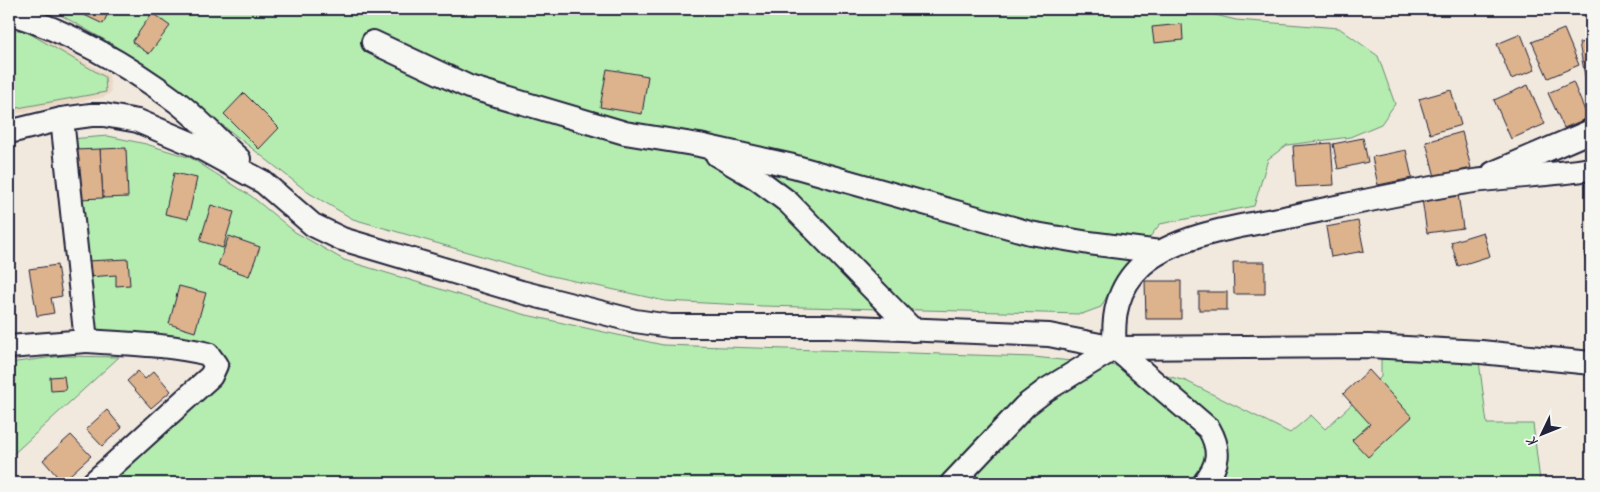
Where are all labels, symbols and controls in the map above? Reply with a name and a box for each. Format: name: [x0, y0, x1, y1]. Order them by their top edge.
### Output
north arrow: [1518, 410, 1568, 460]
text: K: [1522, 432, 1542, 451]

